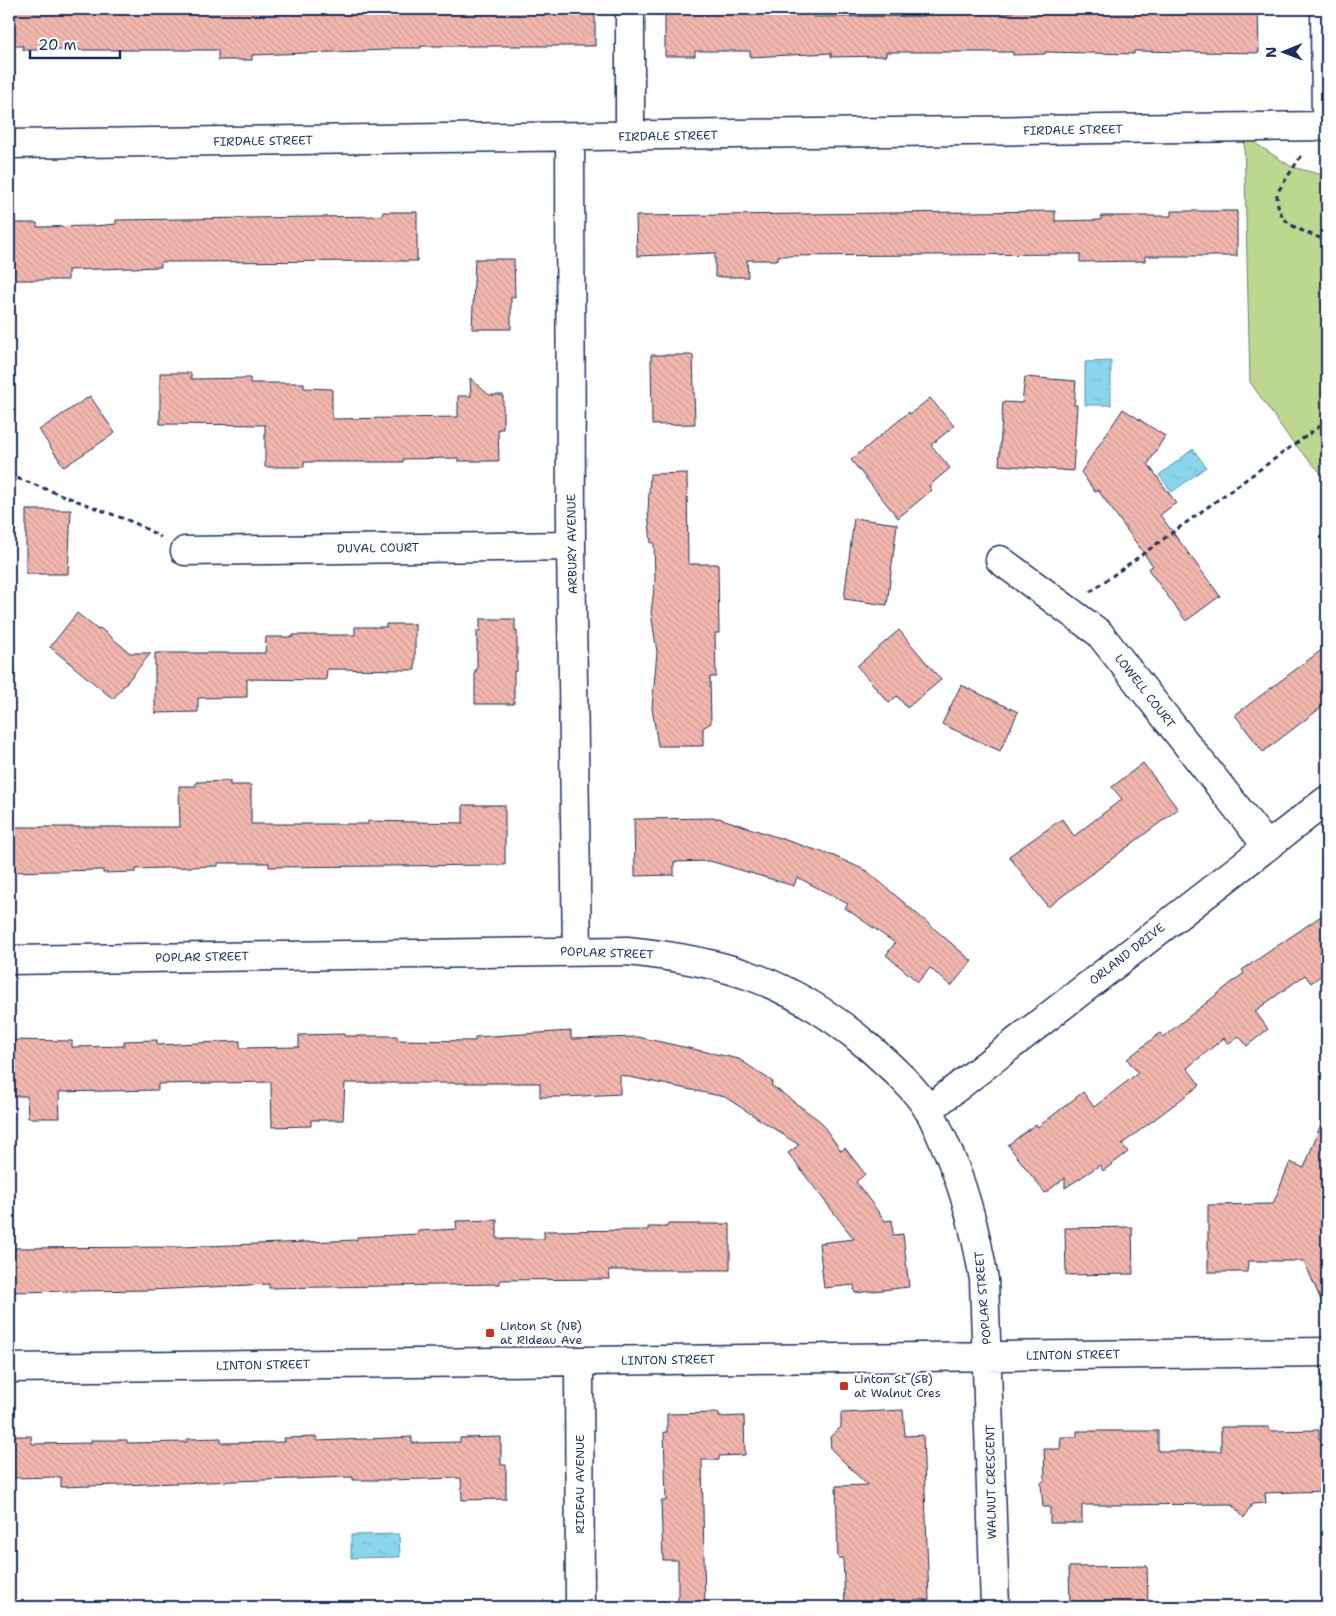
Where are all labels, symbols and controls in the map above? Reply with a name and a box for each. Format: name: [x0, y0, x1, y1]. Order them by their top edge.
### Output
scale bar: [30, 28, 120, 60]
north arrow: [1258, 28, 1308, 78]
text: 20 m: [38, 35, 77, 55]
text: N: [1262, 47, 1280, 58]
street label: FIRDALE STREET: [1023, 121, 1124, 139]
street label: FIRDALE STREET: [618, 127, 719, 145]
street label: FIRDALE STREET: [213, 132, 314, 150]
street label: ARBURY AVENUE: [563, 494, 581, 594]
street label: DUVAL COURT: [337, 539, 420, 557]
street label: LOWELL COURT: [1111, 651, 1179, 732]
street label: ORLAND DRIVE: [1086, 919, 1168, 989]
street label: POPLAR STREET: [560, 943, 655, 963]
street label: POPLAR STREET: [155, 948, 250, 966]
street label: POPLAR STREET: [971, 1250, 995, 1345]
place label: Linton St (NB) at Rideau Ave: [500, 1318, 582, 1348]
marker: Linton St (NB) at Rideau Ave: [484, 1327, 496, 1339]
street label: LINTON STREET: [1026, 1346, 1121, 1364]
street label: LINTON STREET: [621, 1351, 716, 1369]
street label: LINTON STREET: [216, 1356, 311, 1374]
place label: Linton St (SB) at Walnut Cres: [854, 1371, 941, 1401]
marker: Linton St (SB) at Walnut Cres: [838, 1380, 850, 1392]
street label: WALNUT CRESCENT: [982, 1424, 1000, 1540]
street label: RIDEAU AVENUE: [572, 1434, 588, 1534]

